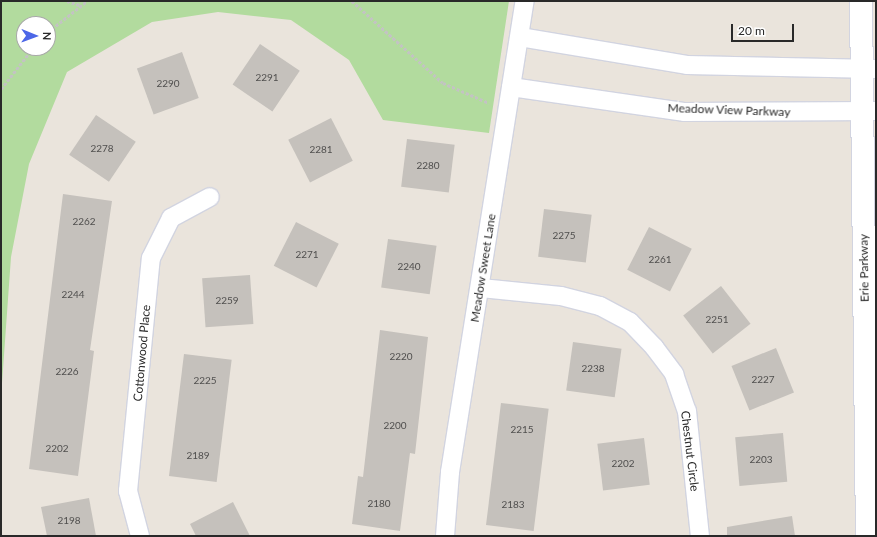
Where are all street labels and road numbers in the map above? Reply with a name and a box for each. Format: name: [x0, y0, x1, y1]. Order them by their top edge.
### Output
street label: Meadow View Parkway: [667, 101, 791, 119]
street label: Meadow Sweet Lane: [467, 213, 499, 323]
street label: Erie Parkway: [856, 234, 872, 302]
street label: Cottonwood Place: [131, 304, 153, 402]
street label: Chestnut Circle: [678, 410, 702, 492]

